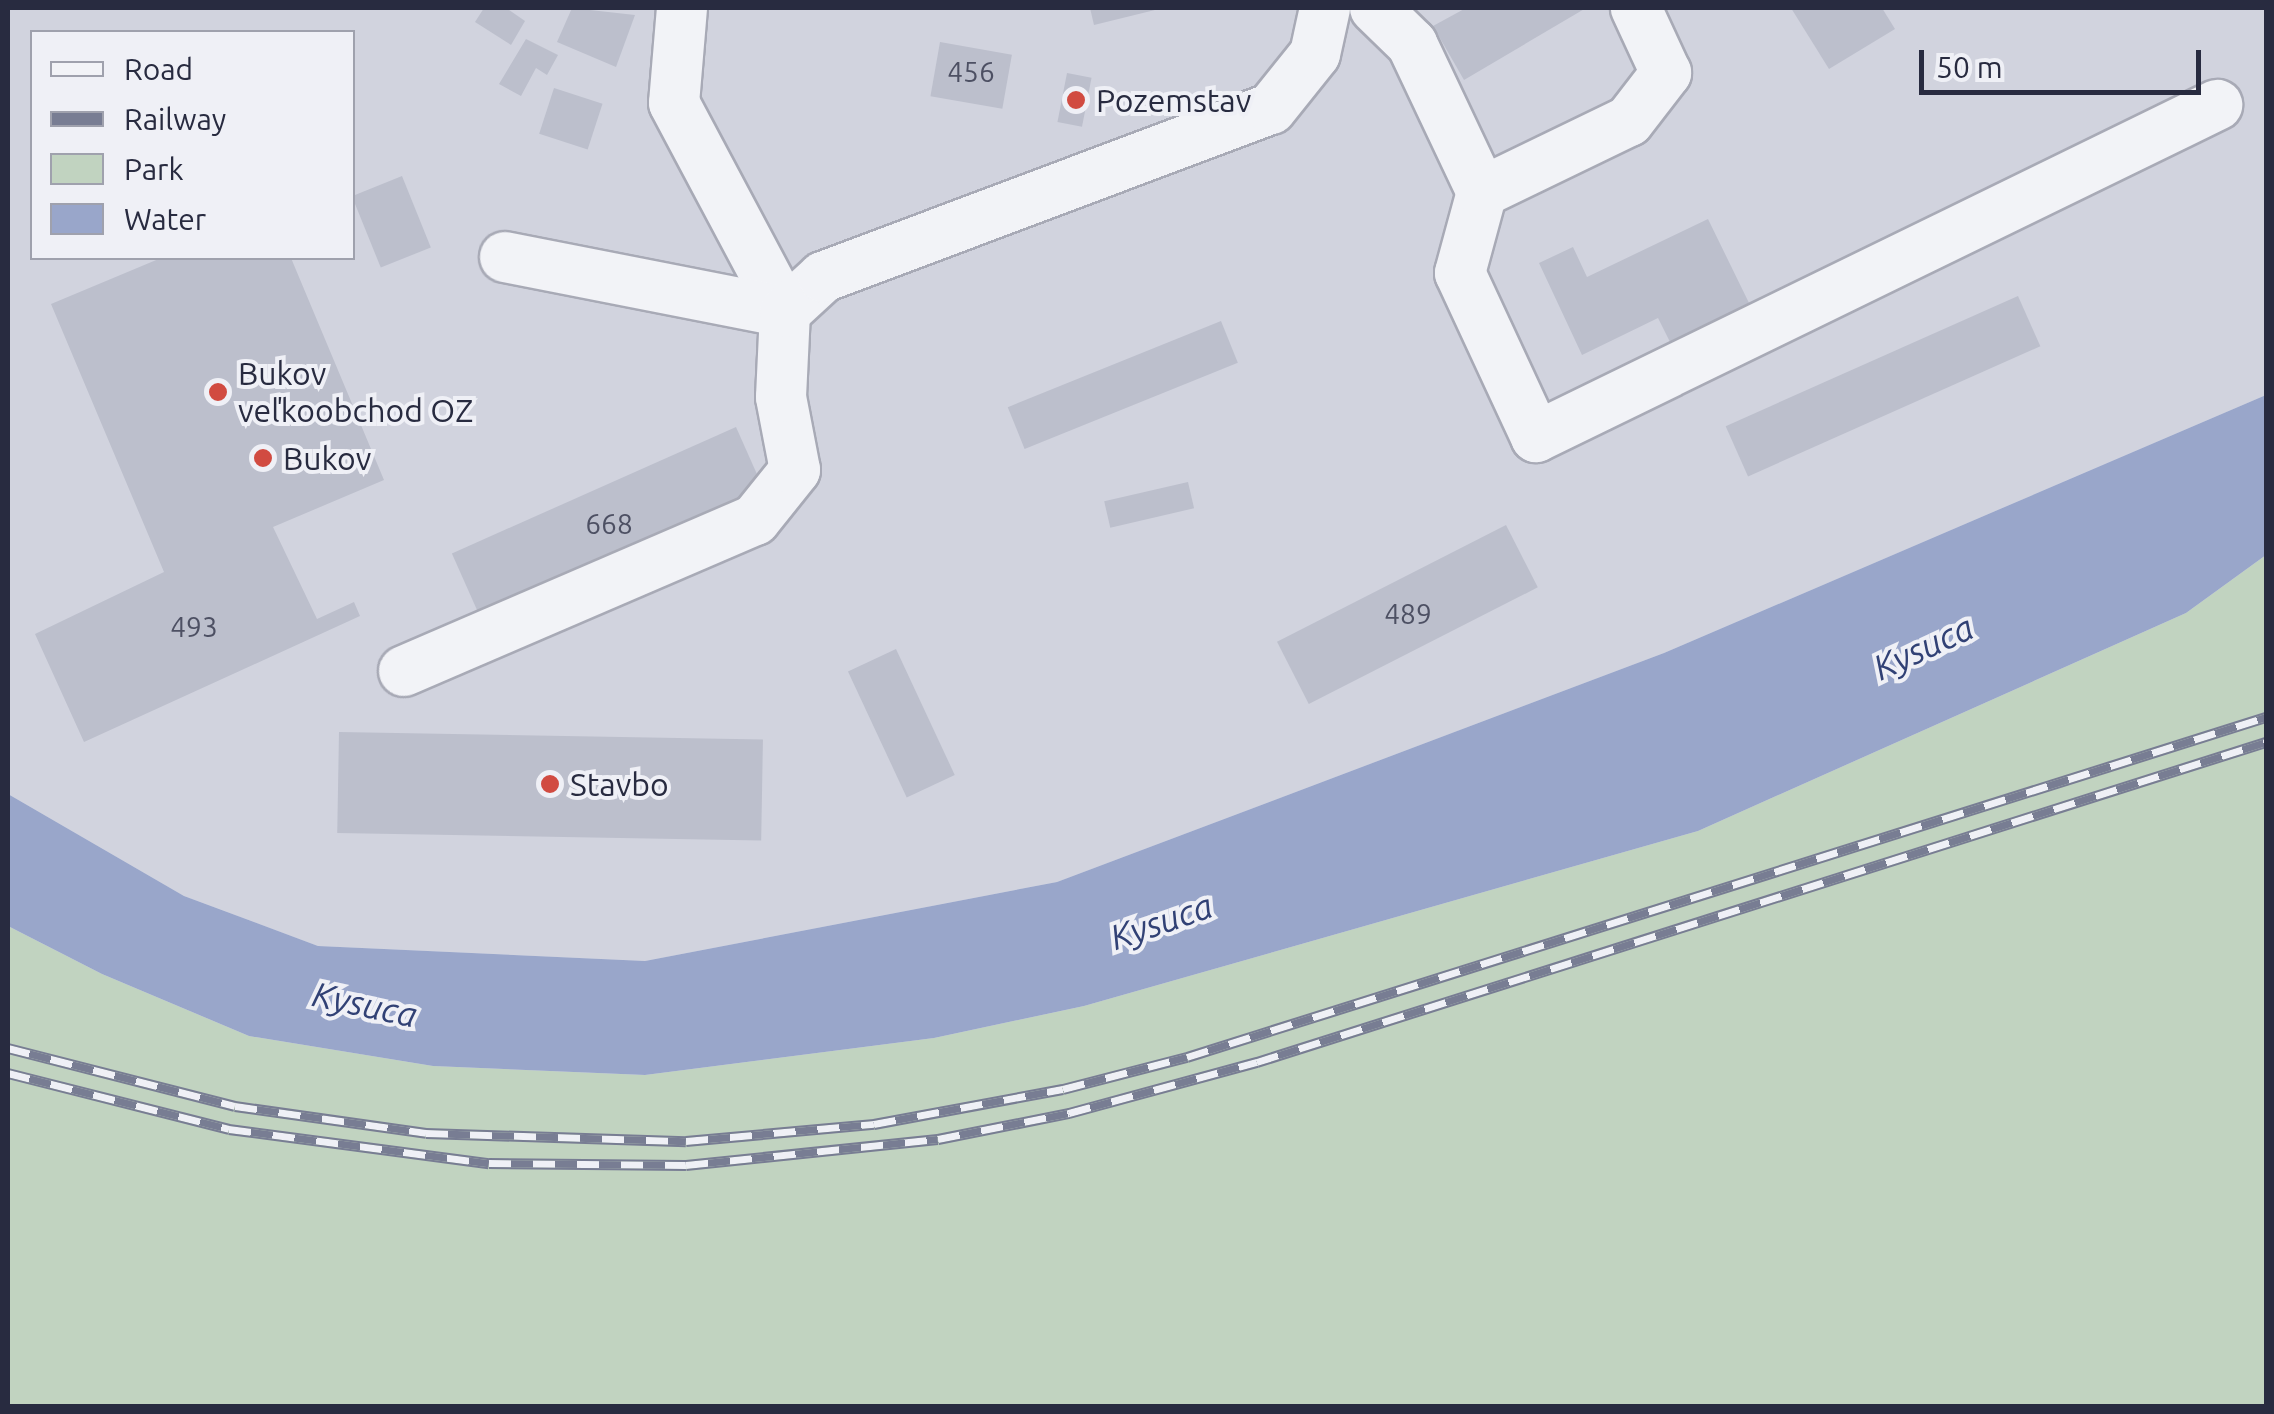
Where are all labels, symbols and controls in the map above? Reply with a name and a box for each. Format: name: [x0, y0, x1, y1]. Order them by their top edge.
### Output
legend: [30, 30, 355, 260]
scale bar: [1924, 30, 2206, 92]
text: 50 m: [1936, 50, 2003, 84]
text: Road: [124, 52, 193, 86]
house number: 456: [947, 55, 995, 89]
place label: Pozemstav: [1096, 81, 1251, 119]
marker: Pozemstav: [1065, 89, 1087, 111]
text: Railway: [124, 102, 226, 136]
text: Park: [124, 152, 184, 186]
text: Water: [124, 202, 206, 236]
place label: Bukov veľkoobchod OZ: [238, 355, 473, 430]
marker: Bukov veľkoobchod OZ: [207, 381, 229, 403]
place label: Bukov: [283, 439, 371, 477]
marker: Bukov: [252, 447, 274, 469]
house number: 668: [585, 507, 633, 541]
house number: 489: [1384, 597, 1432, 631]
water label: Kysuca: [1866, 606, 1980, 688]
house number: 493: [170, 610, 218, 644]
place label: Stavbo: [570, 765, 669, 803]
marker: Stavbo: [539, 773, 561, 795]
water label: Kysuca: [1104, 884, 1218, 958]
water label: Kysuca: [309, 972, 421, 1036]

